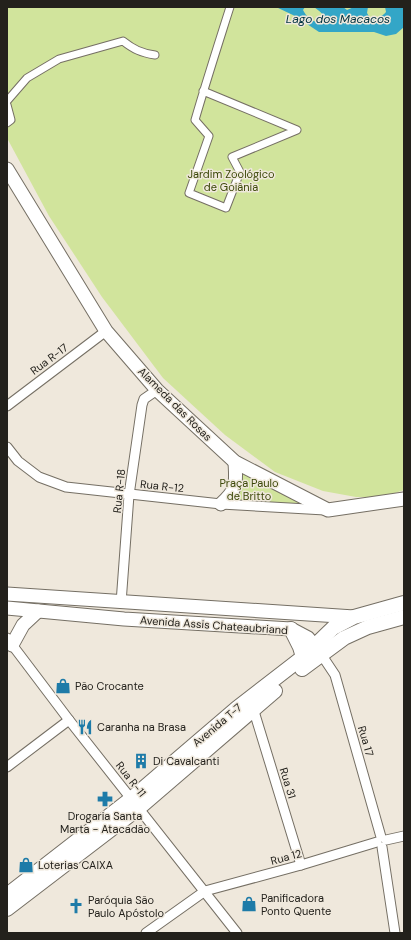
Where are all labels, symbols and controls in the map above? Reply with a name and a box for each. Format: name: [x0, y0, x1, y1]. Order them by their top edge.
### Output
water label: Lago dos Macacos: [286, 11, 390, 27]
park label: Jardim Zoológico de Goiânia: [188, 167, 274, 194]
street label: Rua R-17: [27, 340, 71, 378]
street label: Alameda das Rosas: [135, 364, 215, 444]
street label: Rua R-18: [110, 468, 128, 514]
park label: Praça Paulo de Britto: [219, 476, 279, 503]
street label: Rua R-12: [139, 477, 185, 495]
street label: Avenida Assis Chateaubriand: [140, 613, 289, 637]
shop icon: Pão Crocante: [54, 677, 72, 695]
place label: Pão Crocante: [75, 679, 144, 693]
street label: Avenida T-7: [189, 700, 245, 750]
restaurant icon: Caranha na Brasa: [76, 718, 94, 736]
place label: Caranha na Brasa: [97, 720, 186, 734]
street label: Rua 17: [355, 724, 377, 758]
building icon: Di Cavalcanti: [132, 752, 150, 770]
place label: Di Cavalcanti: [153, 754, 219, 768]
street label: Rua R-11: [113, 758, 149, 800]
street label: Rua 31: [277, 766, 299, 800]
pharmacy icon: Drogaria Santa Marta - Atacadão: [96, 790, 114, 808]
place label: Drogaria Santa Marta - Atacadão: [60, 809, 150, 836]
street label: Rua 12: [269, 846, 303, 868]
shop icon: Loterias CAIXA: [17, 856, 35, 874]
place label: Loterias CAIXA: [38, 858, 113, 872]
place label: Panificadora Ponto Quente: [261, 891, 331, 918]
place label: Paróquia São Paulo Apóstolo: [88, 893, 164, 920]
shop icon: Panificadora Ponto Quente: [240, 895, 258, 913]
church icon: Paróquia São Paulo Apóstolo: [67, 897, 85, 915]

